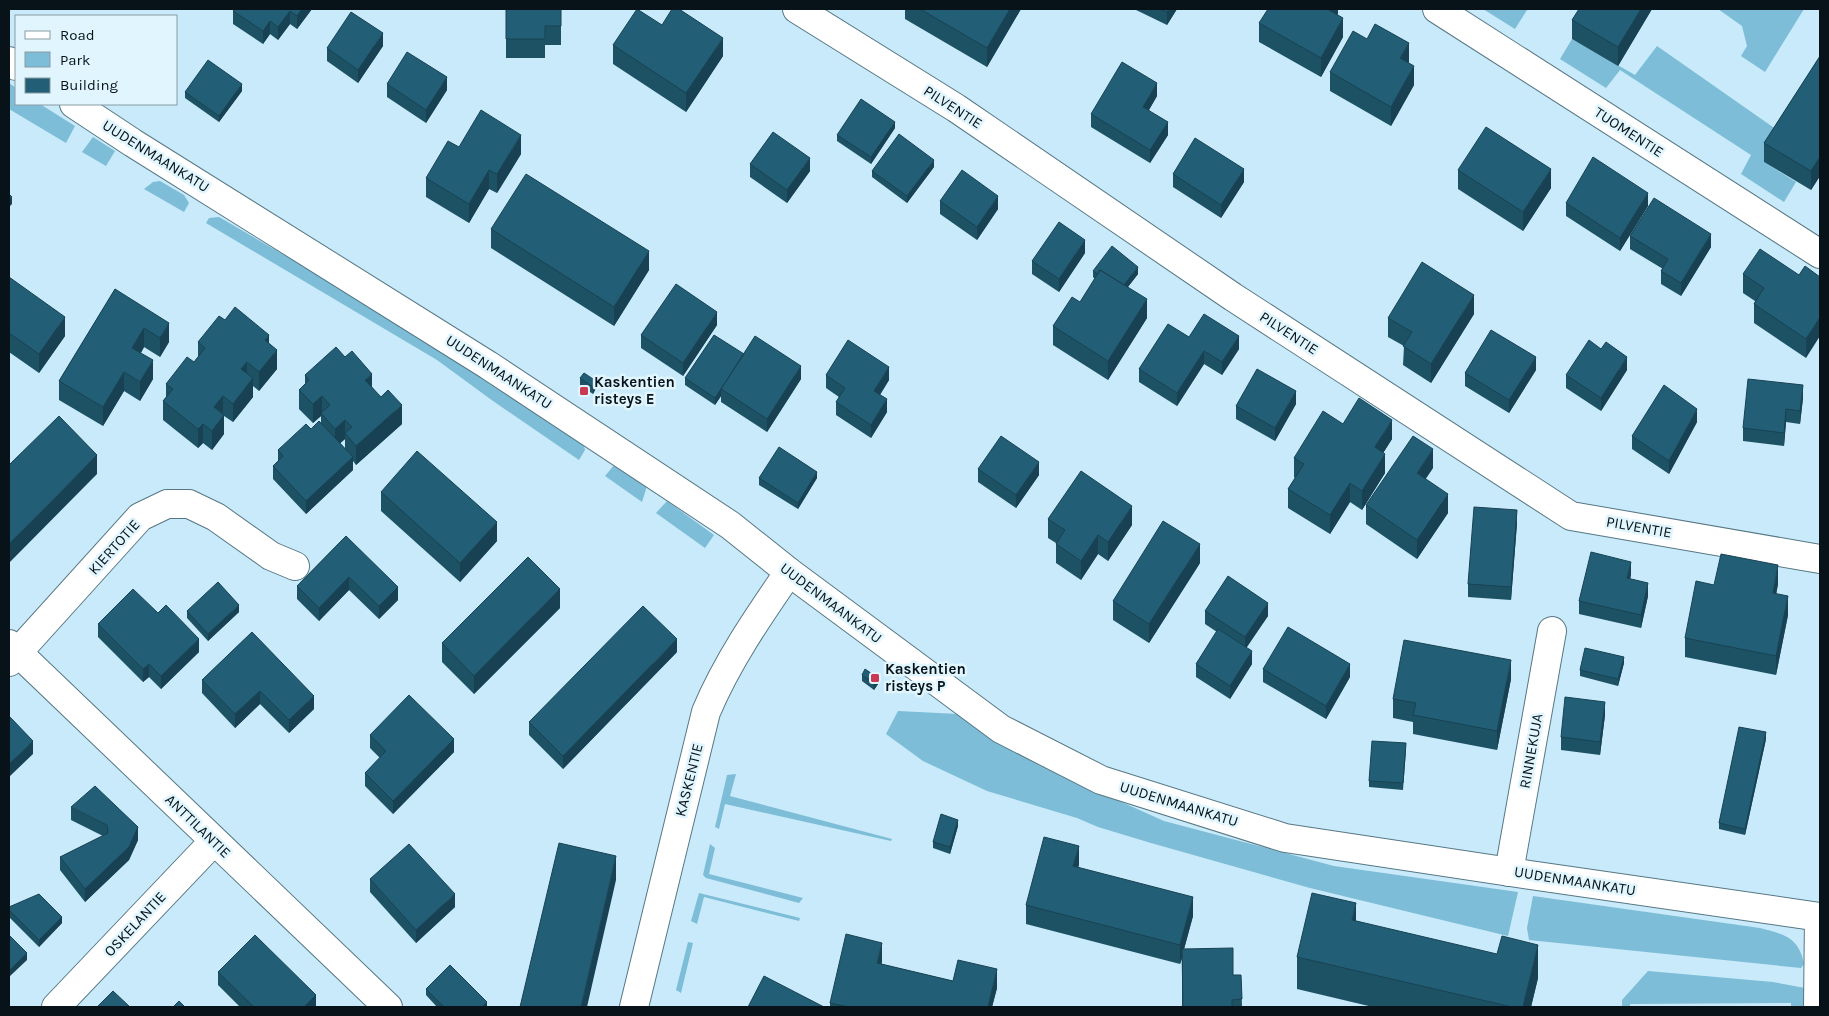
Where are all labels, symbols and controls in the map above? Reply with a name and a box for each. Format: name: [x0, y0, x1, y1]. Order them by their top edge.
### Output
legend: [15, 15, 178, 105]
text: Road: [60, 26, 95, 44]
text: Park: [60, 51, 90, 69]
text: Building: [60, 76, 118, 94]
street label: PILVENTIE: [920, 81, 986, 133]
street label: TUOMENTIE: [1591, 103, 1667, 161]
street label: UUDENMAANKATU: [99, 116, 213, 196]
street label: PILVENTIE: [1256, 307, 1322, 359]
street label: UUDENMAANKATU: [443, 331, 555, 413]
place label: Kaskentien risteys E: [594, 373, 675, 408]
marker: Kaskentien risteys E: [578, 385, 590, 397]
street label: PILVENTIE: [1605, 512, 1673, 542]
street label: KIERTOTIE: [84, 516, 144, 578]
street label: UUDENMAANKATU: [777, 559, 885, 647]
place label: Kaskentien risteys P: [885, 660, 966, 695]
marker: Kaskentien risteys P: [869, 672, 881, 684]
street label: RINNEKUJA: [1516, 712, 1547, 790]
street label: KASKENTIE: [671, 742, 707, 818]
street label: UUDENMAANKATU: [1118, 777, 1240, 831]
street label: ANTTILANTIE: [161, 790, 235, 862]
street label: UUDENMAANKATU: [1513, 863, 1637, 899]
street label: OSKELANTIE: [100, 888, 170, 960]

